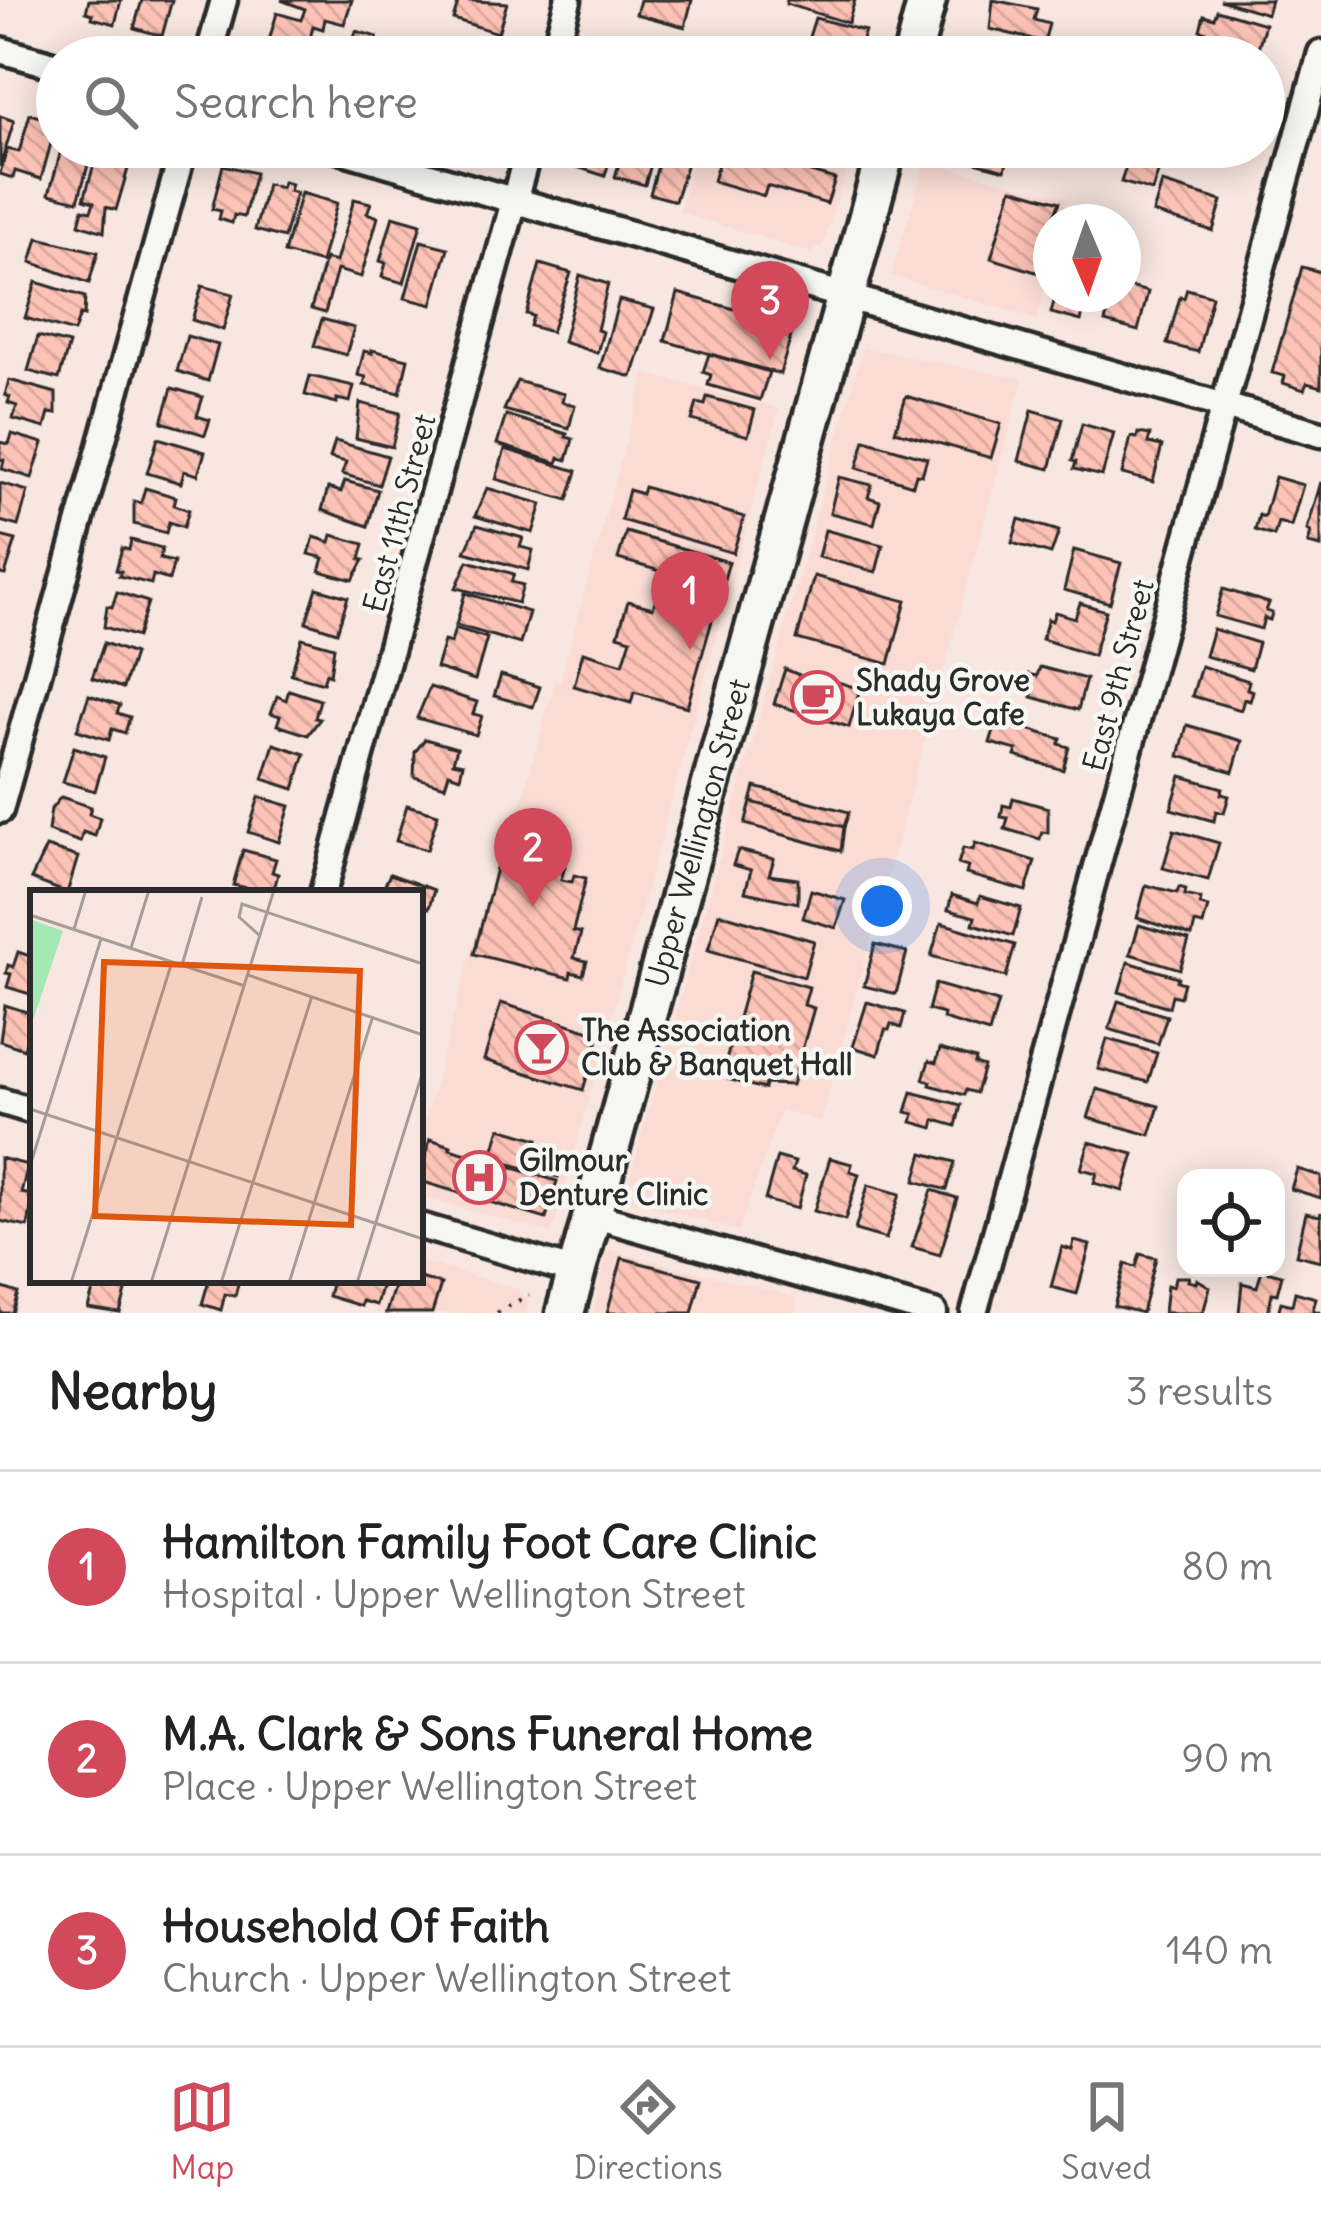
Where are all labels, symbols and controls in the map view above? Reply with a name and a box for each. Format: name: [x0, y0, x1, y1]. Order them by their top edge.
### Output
search box: [36, 36, 1285, 168]
icon: search: [78, 69, 144, 135]
text: Search here: [174, 74, 418, 130]
north arrow: [1033, 204, 1141, 312]
pin: 3: [731, 261, 809, 360]
street label: East 11th Street: [354, 410, 444, 616]
pin: 1: [651, 551, 729, 650]
street label: East 9th Street: [1074, 575, 1162, 775]
place label: Shady Grove Lukaya Cafe: [856, 661, 1030, 733]
cafe icon: Shady Grove Lukaya Cafe: [789, 669, 845, 725]
street label: Upper Wellington Street: [637, 674, 758, 991]
pin: 2: [494, 808, 572, 907]
your location: [852, 876, 912, 936]
inset map: [30, 890, 423, 1283]
place label: The Association Club & Banquet Hall: [581, 1011, 852, 1083]
bar icon: The Association Club & Banquet Hall: [514, 1019, 570, 1075]
place label: Gilmour Denture Clinic: [519, 1141, 708, 1213]
hospital icon: Gilmour Denture Clinic: [452, 1149, 508, 1205]
map controls: [1177, 1169, 1285, 1277]
button: locate: [1177, 1169, 1285, 1277]
text: Nearby: [48, 1359, 217, 1423]
text: 3 results: [1126, 1367, 1273, 1416]
text: Hamilton Family Foot Care Clinic: [162, 1514, 817, 1570]
text: 1: [79, 1542, 95, 1591]
text: 80 m: [1181, 1542, 1273, 1591]
text: Hospital · Upper Wellington Street: [162, 1570, 746, 1619]
text: M.A. Clark & Sons Funeral Home: [162, 1706, 813, 1762]
text: 2: [76, 1734, 98, 1783]
text: 90 m: [1181, 1734, 1273, 1783]
text: Place · Upper Wellington Street: [162, 1762, 697, 1811]
text: Household Of Faith: [162, 1898, 550, 1954]
text: 3: [76, 1926, 98, 1975]
text: 140 m: [1166, 1926, 1273, 1975]
text: Church · Upper Wellington Street: [162, 1954, 731, 2003]
tab: Map: [169, 2074, 235, 2188]
tab: Directions: [574, 2074, 723, 2188]
tab: Saved: [1061, 2074, 1152, 2188]

